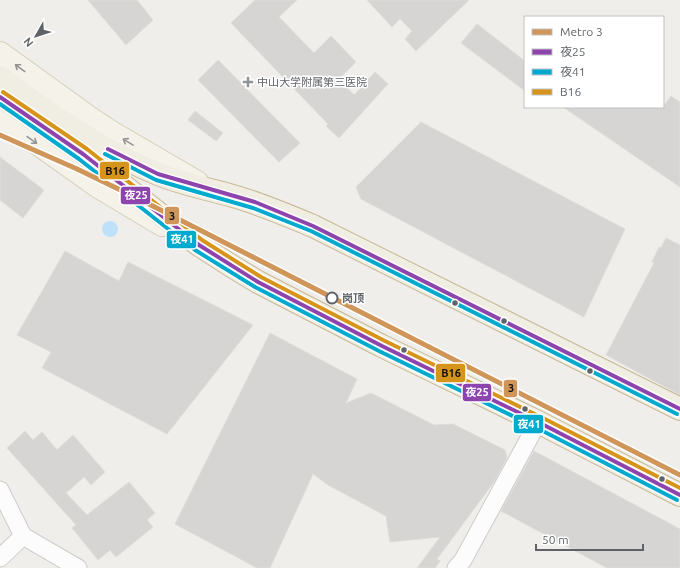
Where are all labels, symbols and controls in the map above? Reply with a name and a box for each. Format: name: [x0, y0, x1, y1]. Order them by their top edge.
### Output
north arrow: [16, 16, 56, 56]
legend: [524, 16, 664, 108]
text: Metro 3: [560, 25, 603, 38]
text: N: [21, 35, 35, 49]
text: 夜25: [560, 45, 586, 58]
one-way arrow: [15, 64, 26, 73]
text: 夜41: [560, 65, 586, 78]
marker: 中山大学附属第三医院: [242, 76, 254, 88]
place label: 中山大学附属第三医院: [257, 76, 367, 88]
text: B16: [560, 85, 581, 98]
one-way arrow: [26, 136, 37, 144]
one-way arrow: [122, 137, 134, 145]
line badge: B16: [99, 161, 130, 180]
text: B16: [105, 165, 125, 177]
line badge: 夜25: [120, 186, 151, 205]
text: 夜25: [124, 189, 148, 201]
line badge: 3: [164, 206, 180, 225]
text: 3: [169, 210, 175, 222]
line badge: 夜41: [166, 230, 197, 249]
text: 夜41: [170, 233, 194, 245]
marker: 岗顶: [325, 291, 339, 305]
place label: 岗顶: [342, 292, 364, 304]
unlabelled marker: [450, 298, 460, 308]
unlabelled marker: [499, 316, 509, 326]
unlabelled marker: [399, 345, 409, 355]
line badge: B16: [435, 363, 466, 383]
unlabelled marker: [585, 366, 595, 376]
text: B16: [441, 367, 461, 379]
line badge: 3: [503, 379, 518, 398]
text: 3: [508, 382, 514, 394]
line badge: 夜25: [462, 383, 492, 402]
text: 夜25: [465, 386, 489, 398]
unlabelled marker: [520, 404, 530, 414]
line badge: 夜41: [513, 414, 544, 434]
text: 夜41: [517, 418, 541, 430]
unlabelled marker: [657, 474, 667, 484]
scale bar: [536, 526, 643, 552]
text: 50 m: [542, 533, 569, 546]

